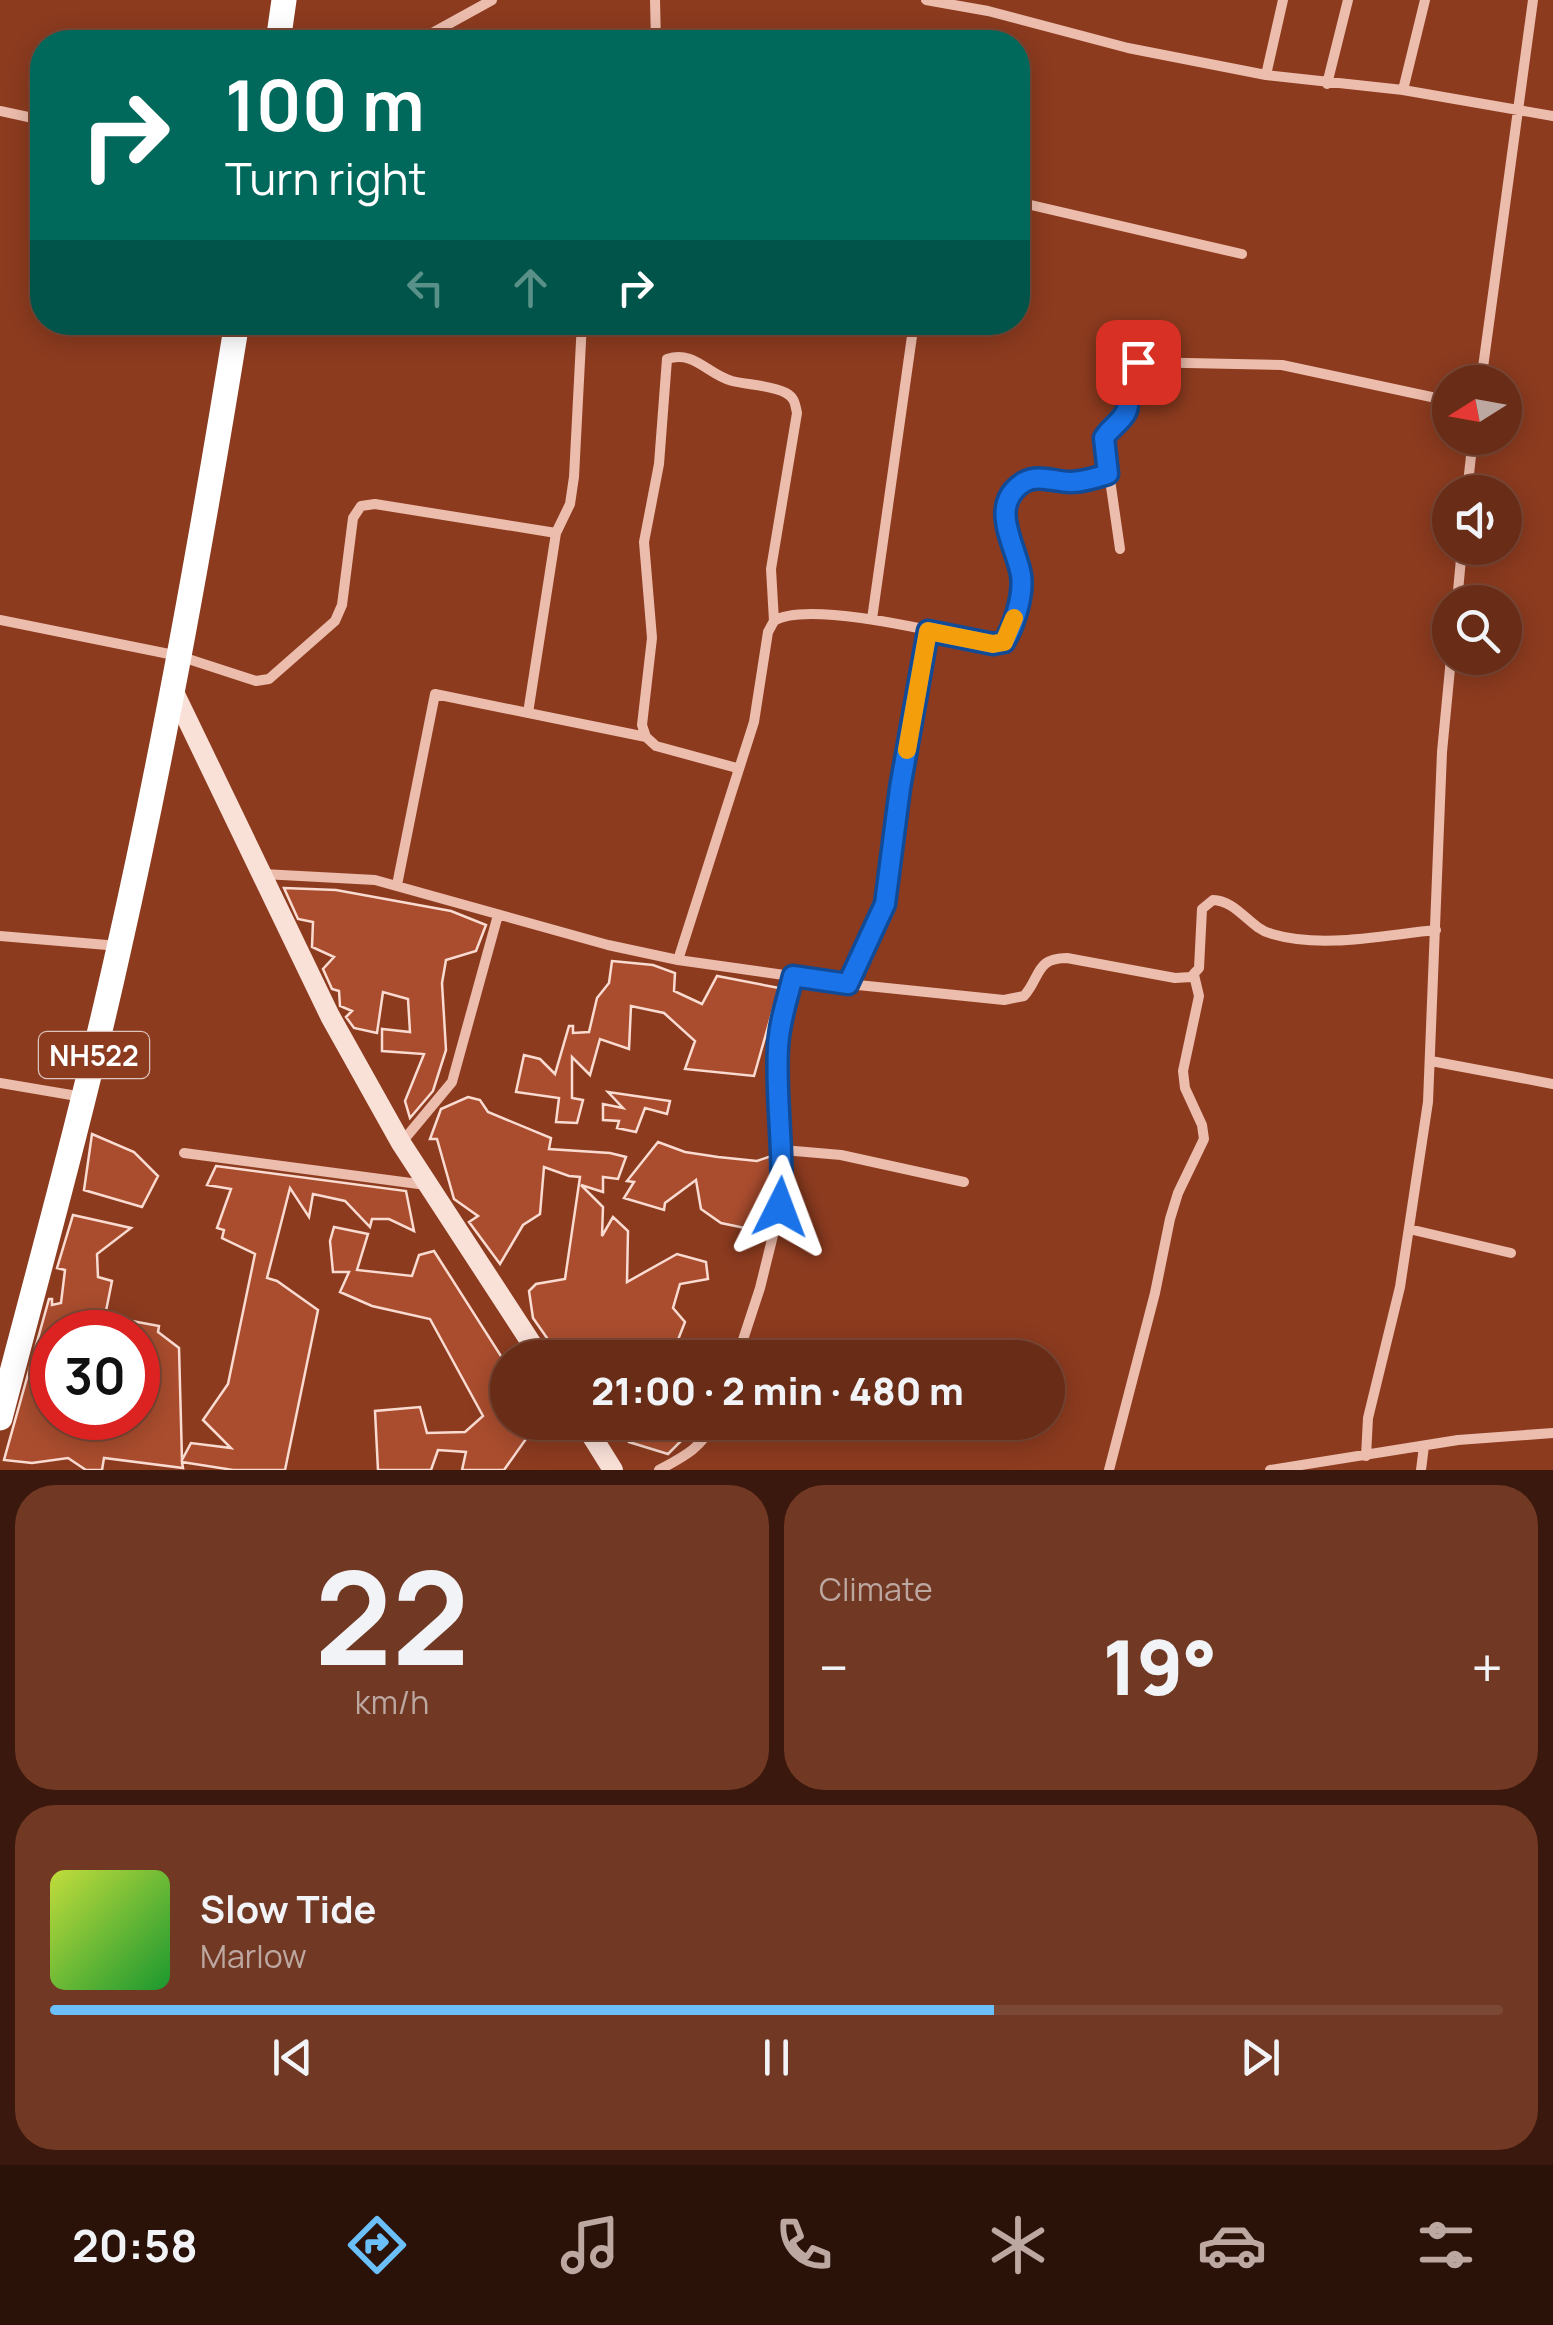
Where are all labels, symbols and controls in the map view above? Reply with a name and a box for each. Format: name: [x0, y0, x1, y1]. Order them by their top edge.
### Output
text: 100 m: [225, 56, 425, 152]
icon: right: [60, 70, 190, 200]
text: Turn right: [225, 147, 426, 209]
icon: left: [398, 260, 453, 315]
icon: ahead: [503, 260, 558, 315]
icon: right: [608, 260, 663, 315]
pin: [1096, 320, 1181, 405]
icon: arrive: [1111, 335, 1166, 390]
north arrow: [1432, 365, 1522, 455]
map controls: [1432, 365, 1522, 675]
button: sound: [1432, 475, 1522, 565]
button: search: [1432, 585, 1522, 675]
road number: NH522: [39, 1032, 149, 1078]
position arrow: [728, 1155, 832, 1259]
speed limit sign: 30: [30, 1310, 160, 1440]
text: 21:00 · 2 min · 480 m: [591, 1364, 964, 1416]
text: 22: [315, 1526, 469, 1704]
text: Climate: [819, 1567, 933, 1611]
text: 19°: [1103, 1615, 1217, 1718]
text: −: [819, 1629, 849, 1705]
text: +: [1471, 1629, 1503, 1705]
text: km/h: [355, 1680, 429, 1724]
text: Slow Tide: [200, 1882, 377, 1934]
text: Marlow: [200, 1934, 307, 1978]
icon: previous: [265, 2030, 320, 2085]
icon: pause: [749, 2030, 804, 2085]
icon: next: [1233, 2030, 1288, 2085]
icon: directions: [342, 2210, 412, 2280]
icon: music: [555, 2210, 625, 2280]
icon: phone: [769, 2210, 839, 2280]
icon: climate: [983, 2210, 1053, 2280]
icon: car: [1197, 2210, 1267, 2280]
icon: filters: [1411, 2210, 1481, 2280]
text: 20:58: [72, 2214, 198, 2276]

